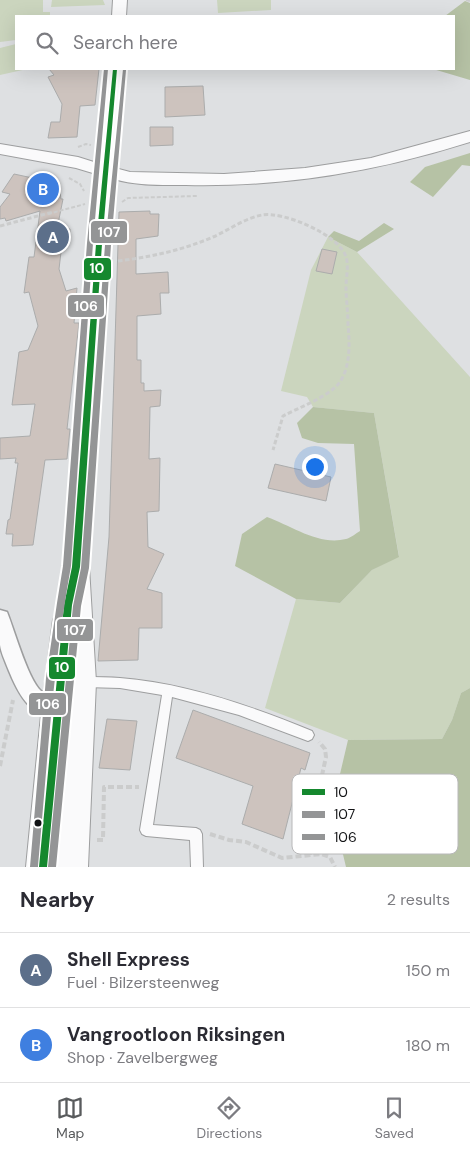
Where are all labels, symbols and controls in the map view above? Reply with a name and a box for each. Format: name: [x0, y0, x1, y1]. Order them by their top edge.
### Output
search box: [15, 15, 455, 70]
icon: search: [33, 29, 61, 57]
text: Search here: [73, 30, 178, 55]
pin: B: [27, 170, 59, 208]
pin: A: [37, 218, 69, 256]
line badge: 107: [90, 220, 128, 244]
text: 107: [98, 223, 121, 241]
line badge: 10: [83, 257, 112, 281]
text: 10: [90, 259, 105, 277]
line badge: 106: [67, 294, 105, 318]
text: 106: [74, 297, 98, 315]
your location: [302, 454, 328, 480]
line badge: 107: [56, 618, 94, 642]
text: 107: [64, 621, 87, 639]
line badge: 10: [48, 656, 76, 680]
text: 10: [55, 658, 70, 676]
line badge: 106: [28, 692, 67, 716]
text: 106: [36, 695, 60, 713]
legend: [292, 774, 458, 854]
text: 10: [334, 783, 348, 801]
text: 107: [334, 805, 355, 823]
unlabelled marker: [33, 818, 43, 828]
text: 106: [334, 828, 357, 846]
text: Nearby: [20, 886, 94, 914]
text: 2 results: [387, 889, 450, 910]
text: Shell Express: [67, 947, 190, 972]
text: A: [30, 960, 42, 981]
text: 150 m: [406, 960, 450, 981]
text: Fuel · Bilzersteenweg: [67, 972, 219, 993]
text: Vangrootloon Riksingen: [67, 1022, 285, 1047]
text: B: [31, 1035, 41, 1056]
text: 180 m: [406, 1035, 450, 1056]
text: Shop · Zavelbergweg: [67, 1047, 218, 1068]
tab: Map: [56, 1094, 84, 1142]
tab: Directions: [197, 1094, 262, 1142]
tab: Saved: [375, 1094, 414, 1142]

